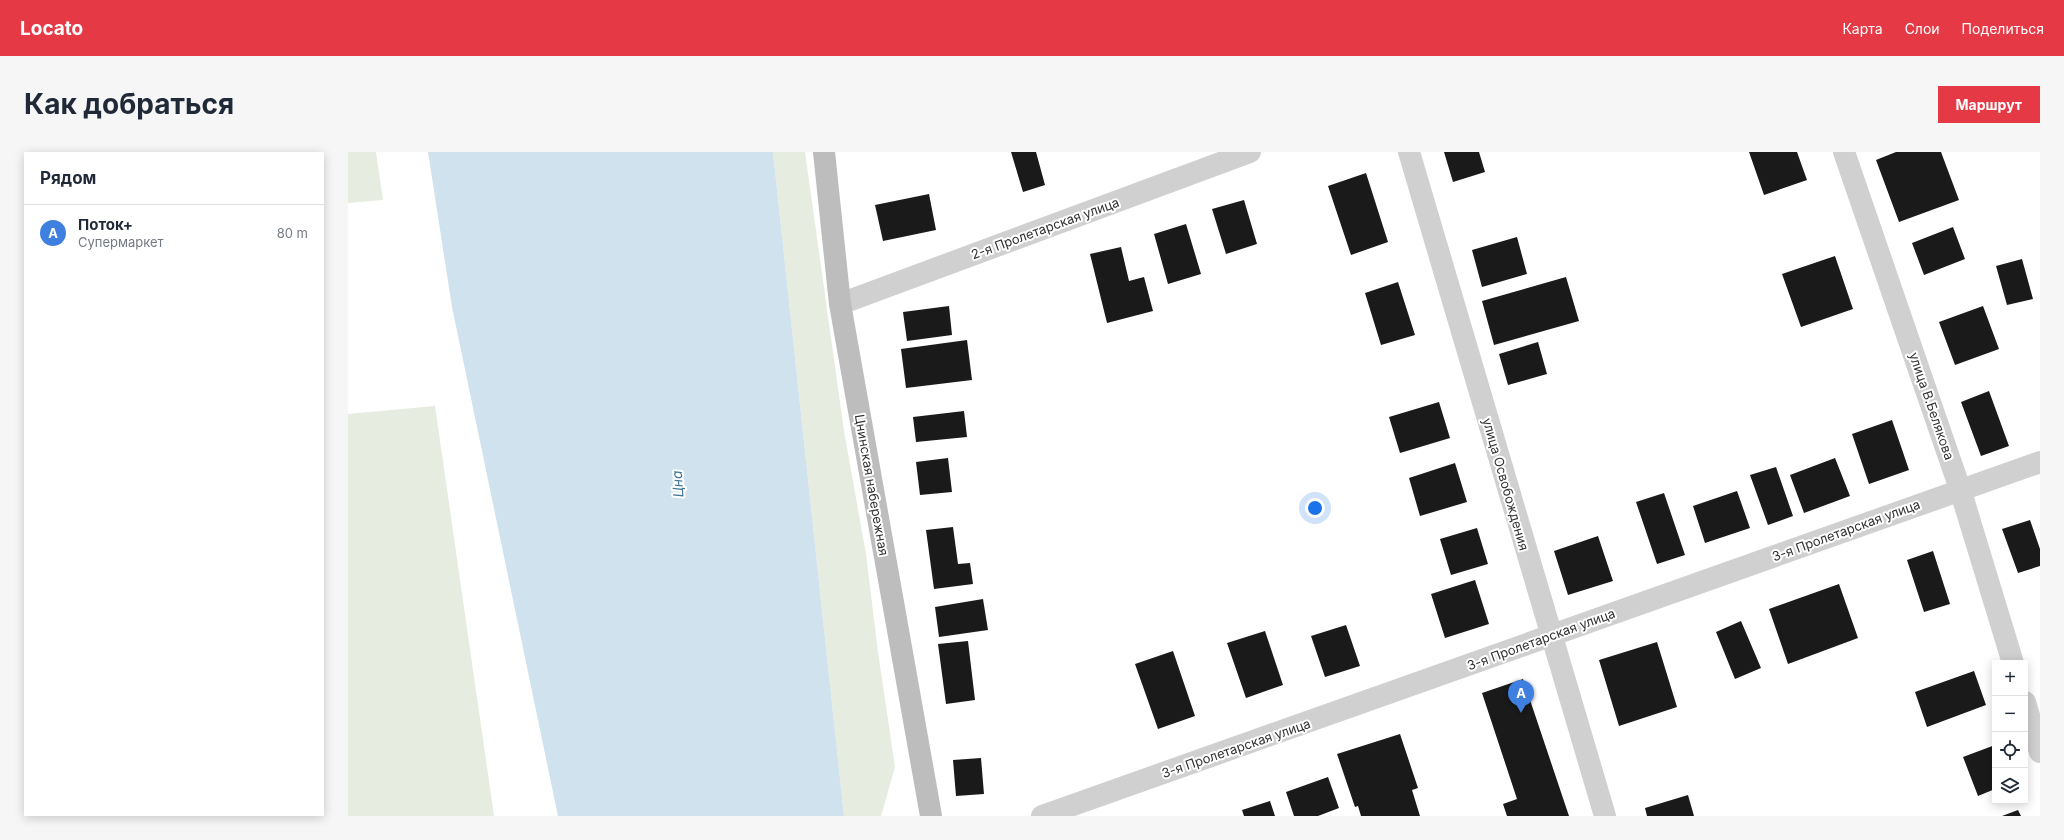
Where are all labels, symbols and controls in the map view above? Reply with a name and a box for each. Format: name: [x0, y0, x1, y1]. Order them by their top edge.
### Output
text: Locato: [20, 17, 83, 40]
text: Карта: [1842, 20, 1883, 37]
text: Слои: [1905, 20, 1940, 37]
text: Поделиться: [1962, 20, 2044, 37]
button: Маршрут: [1938, 86, 2040, 123]
text: Как добраться: [24, 87, 234, 121]
text: Рядом: [40, 168, 96, 188]
street label: 2-я Пролетарская улица: [969, 194, 1121, 262]
text: Поток+: [78, 215, 133, 234]
text: A: [48, 225, 58, 241]
text: 80 m: [277, 225, 308, 241]
text: Супермаркет: [78, 234, 164, 250]
street label: улица В.Белякова: [1906, 350, 1958, 462]
street label: Цнинская набережная: [852, 413, 892, 557]
street label: улица Освобождения: [1479, 416, 1533, 552]
water label: Цна: [668, 470, 686, 498]
street label: 3-я Пролетарская улица: [1770, 496, 1922, 564]
your location: [1305, 498, 1325, 518]
street label: 3-я Пролетарская улица: [1465, 605, 1617, 673]
map controls: [1992, 660, 2028, 804]
button: +: [1992, 660, 2028, 696]
pin: A: [1508, 680, 1534, 713]
button: −: [1992, 696, 2028, 732]
street label: 3-я Пролетарская улица: [1160, 715, 1312, 781]
button: locate: [1992, 732, 2028, 768]
button: layers: [1992, 768, 2028, 804]

